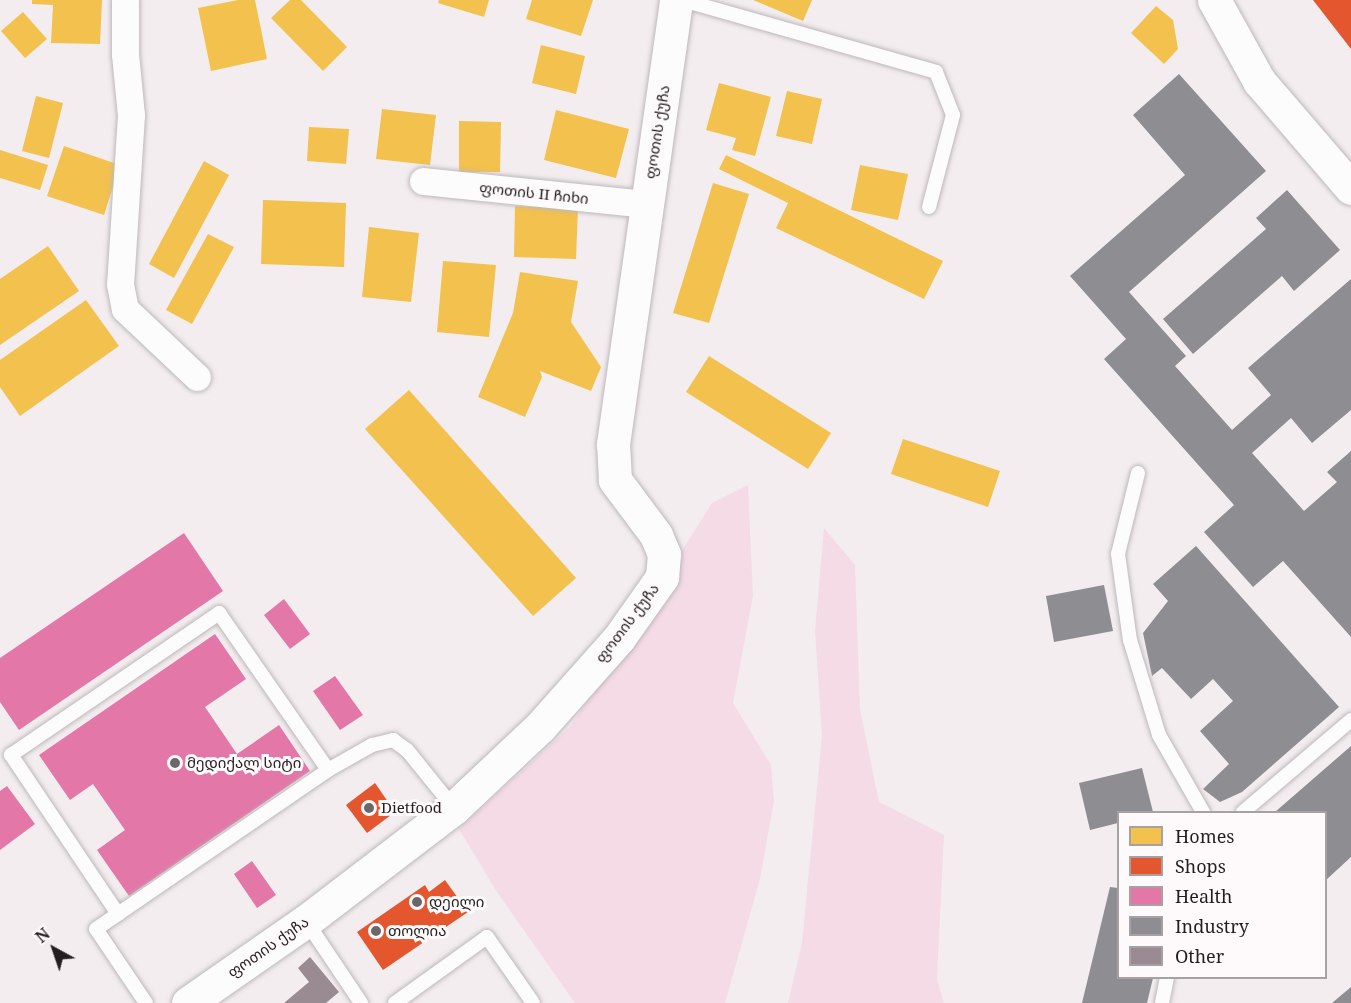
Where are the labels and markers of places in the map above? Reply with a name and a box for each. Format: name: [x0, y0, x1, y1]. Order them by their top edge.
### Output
place label: მედიქალ სიტი: [187, 754, 301, 772]
marker: მედიქალ სიტი: [168, 756, 182, 770]
place label: Dietfood: [381, 799, 442, 817]
marker: Dietfood: [362, 801, 376, 815]
place label: დეილი: [429, 893, 484, 911]
marker: დეილი: [410, 895, 424, 909]
place label: თოლია: [388, 922, 446, 940]
marker: თოლია: [369, 924, 383, 938]

